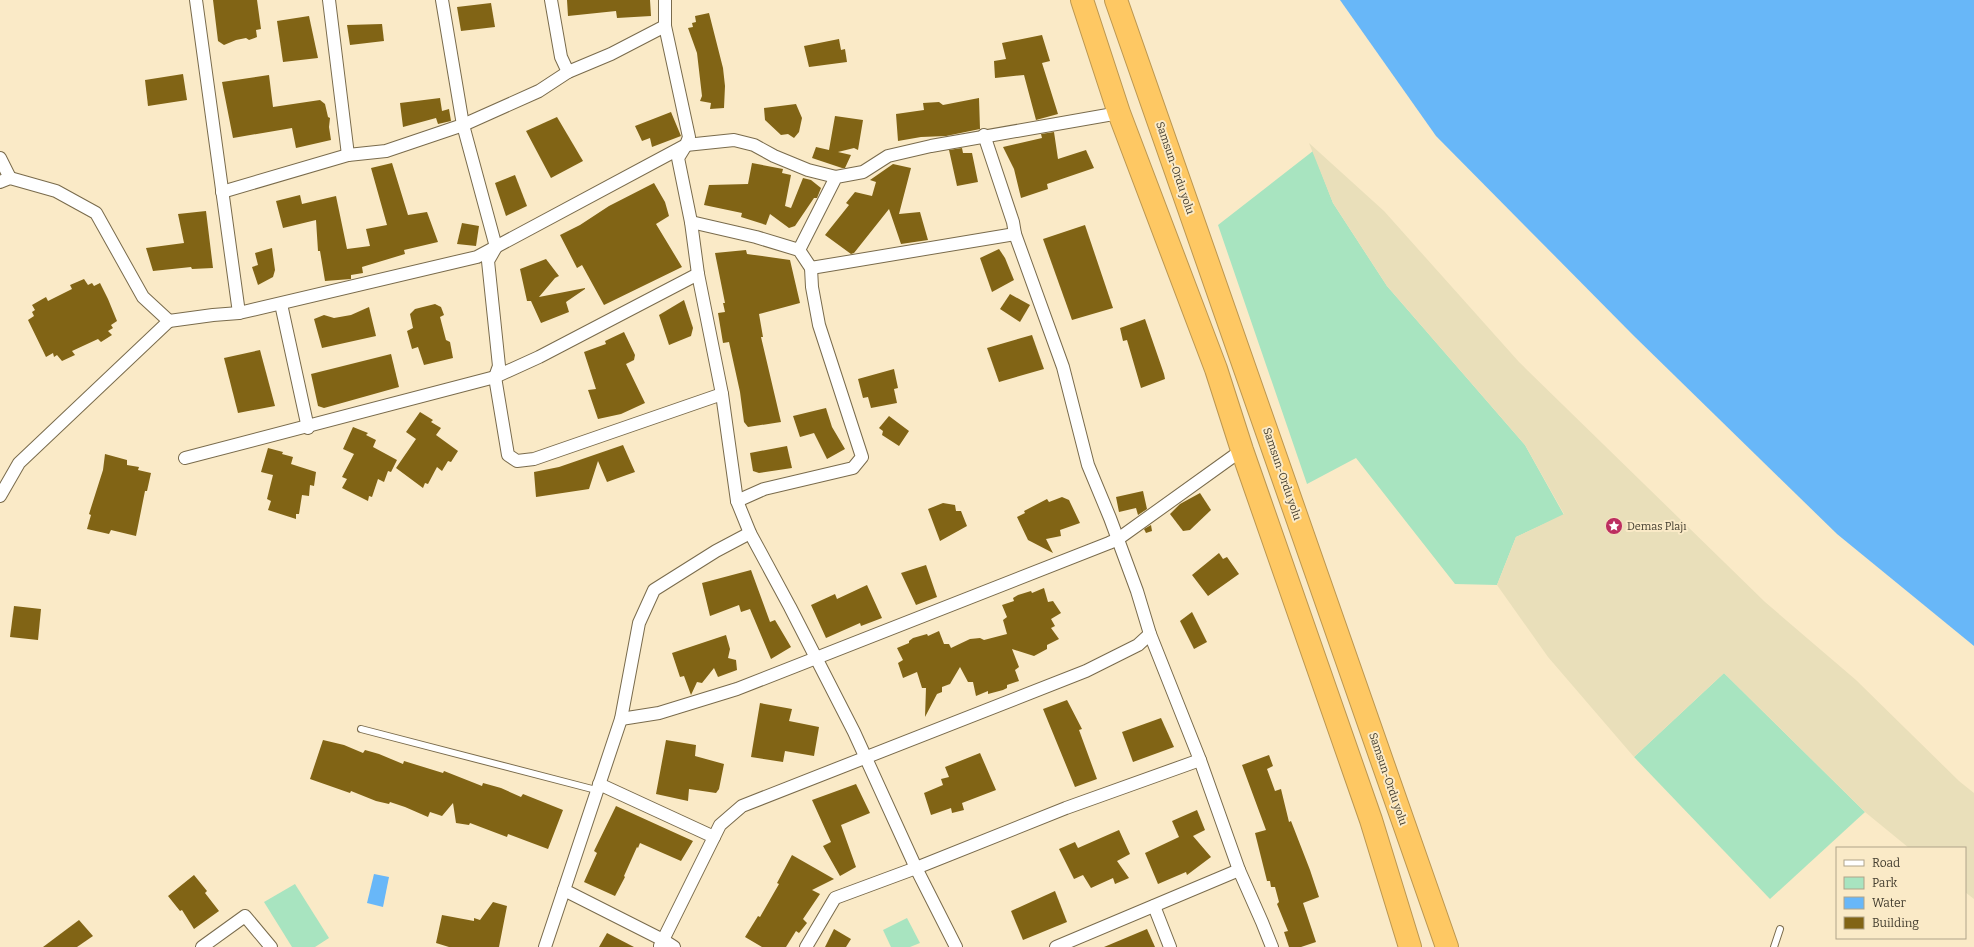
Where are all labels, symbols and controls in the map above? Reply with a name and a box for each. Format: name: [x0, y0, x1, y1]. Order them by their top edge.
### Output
street label: Samsun-Ordu yolu: [1153, 120, 1197, 216]
street label: Samsun-Ordu yolu: [1260, 426, 1304, 522]
place icon: Demas Plajı: [1604, 516, 1624, 536]
place label: Demas Plajı: [1627, 520, 1687, 533]
street label: Samsun-Ordu yolu: [1366, 731, 1410, 827]
legend: [1836, 847, 1966, 939]
text: Road: [1872, 856, 1900, 870]
text: Park: [1872, 876, 1898, 890]
text: Water: [1872, 896, 1907, 910]
text: Building: [1872, 916, 1919, 930]

